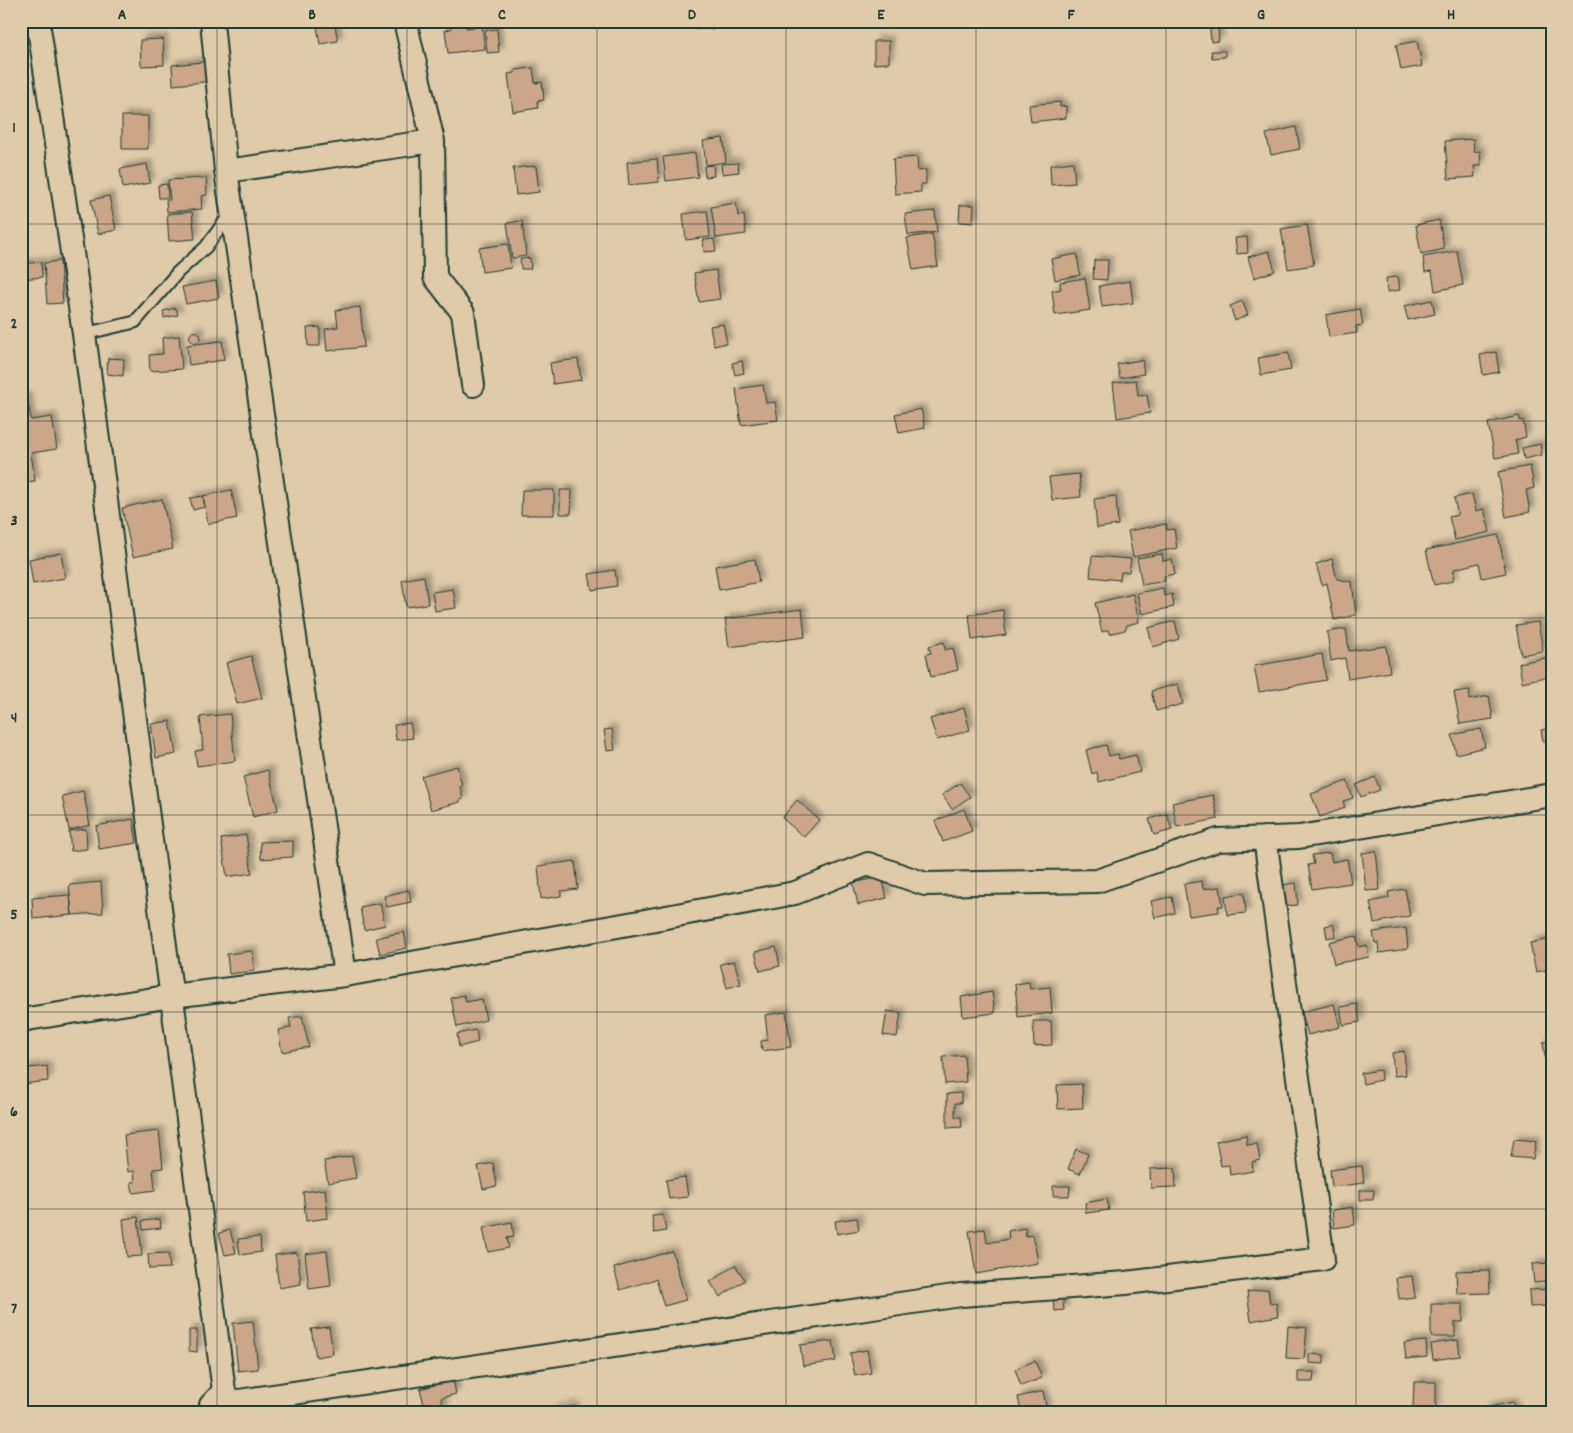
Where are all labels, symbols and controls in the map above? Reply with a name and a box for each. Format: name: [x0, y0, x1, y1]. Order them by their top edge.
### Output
text: A: [118, 4, 127, 27]
text: B: [308, 4, 316, 27]
text: C: [498, 4, 506, 27]
text: D: [688, 4, 697, 27]
text: E: [877, 4, 885, 27]
text: F: [1067, 4, 1075, 27]
text: G: [1257, 4, 1265, 27]
text: H: [1447, 4, 1455, 27]
text: 1: [12, 117, 16, 140]
text: 2: [11, 313, 18, 336]
text: 3: [10, 510, 18, 533]
text: 4: [11, 707, 17, 730]
text: 5: [10, 904, 18, 927]
text: 6: [10, 1101, 18, 1124]
text: 7: [11, 1298, 17, 1321]

